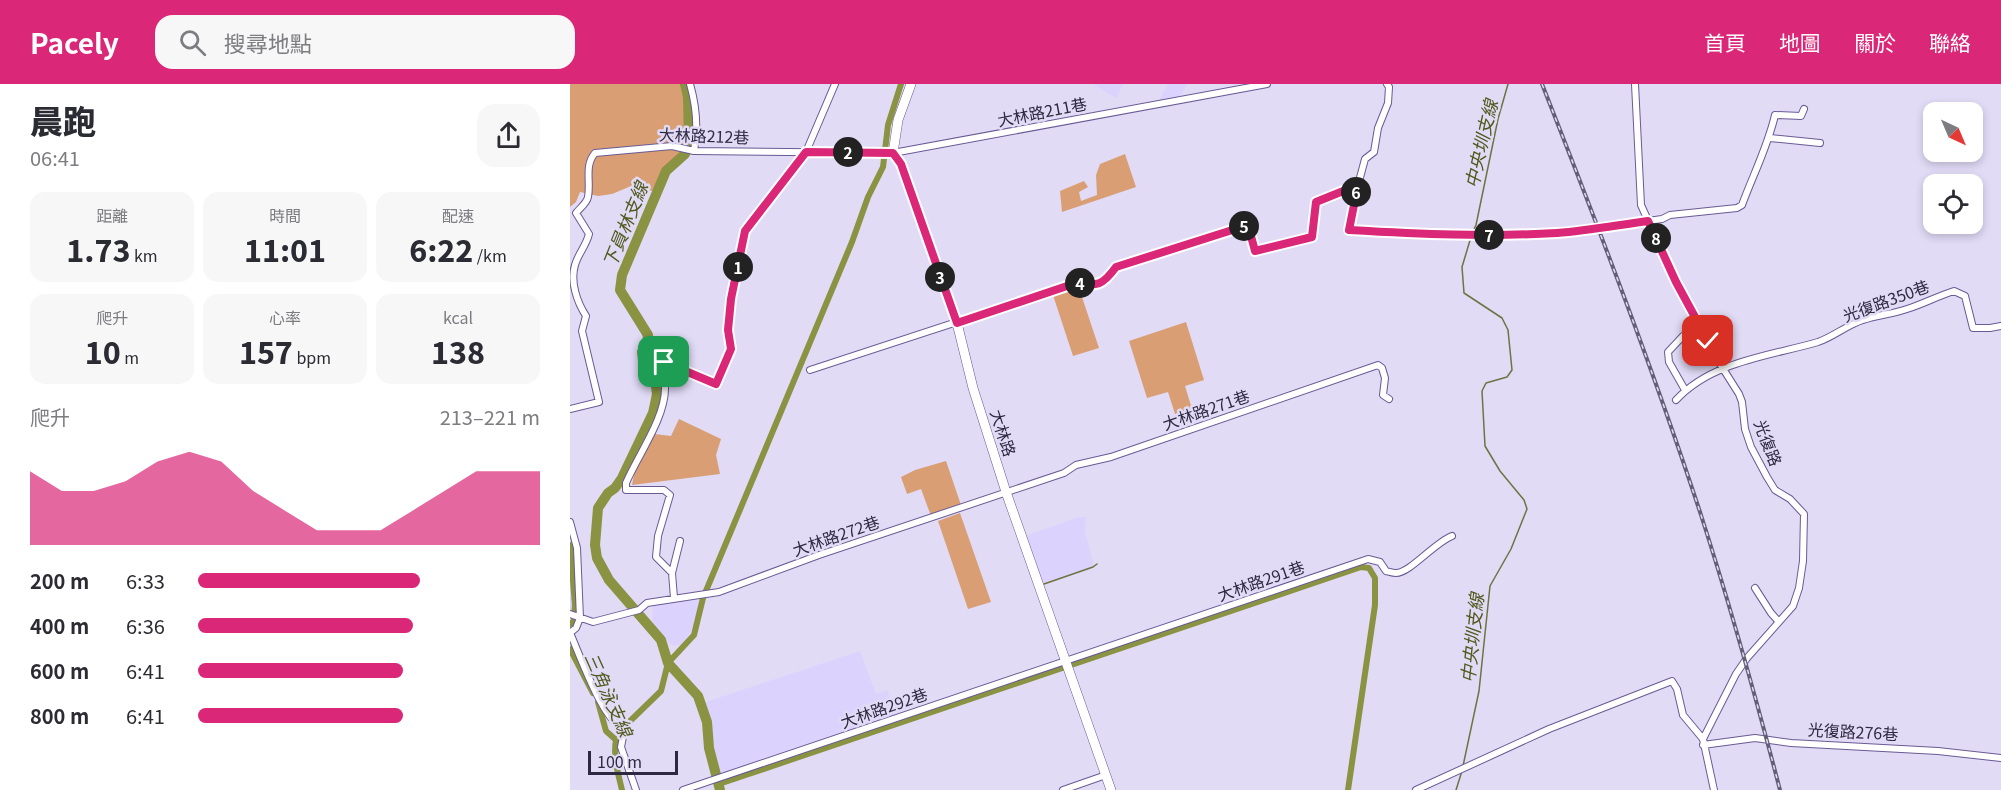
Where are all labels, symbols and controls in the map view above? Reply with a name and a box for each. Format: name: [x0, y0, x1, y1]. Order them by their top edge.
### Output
search box: [155, 15, 575, 69]
text: Pacely: [30, 22, 119, 62]
icon: search: [176, 26, 209, 59]
text: 搜尋地點: [224, 26, 312, 58]
text: 首頁: [1704, 27, 1746, 57]
text: 地圖: [1779, 27, 1821, 57]
text: 關於: [1854, 27, 1896, 57]
text: 聯絡: [1929, 27, 1971, 57]
street label: 大林路211巷: [995, 91, 1089, 131]
water label: 中央圳支線: [1457, 95, 1503, 190]
text: 晨跑: [30, 96, 96, 144]
north arrow: [1923, 102, 1983, 162]
map controls: [1923, 102, 1983, 234]
button: share: [477, 104, 540, 167]
street label: 大林路212巷: [658, 121, 750, 149]
pin: 2: [833, 137, 863, 167]
text: 2: [843, 140, 853, 164]
text: 06:41: [30, 143, 80, 172]
button: locate: [1923, 174, 1983, 234]
water label: 下員林支線: [595, 176, 654, 271]
pin: 6: [1341, 177, 1371, 207]
text: 6: [1351, 180, 1361, 204]
text: 距離: [96, 203, 128, 227]
text: 時間: [269, 203, 301, 227]
text: 配速: [442, 203, 474, 227]
pin: 5: [1229, 211, 1259, 241]
text: 5: [1239, 214, 1249, 238]
pin: 7: [1474, 220, 1504, 250]
text: 7: [1484, 223, 1494, 247]
pin: 8: [1641, 223, 1671, 253]
text: 8: [1651, 226, 1661, 250]
text: 1.73: [66, 227, 130, 271]
text: 11:01: [244, 227, 326, 271]
text: 6:22: [409, 227, 473, 271]
text: km: [130, 243, 158, 267]
text: /km: [473, 243, 507, 267]
pin: 1: [723, 252, 753, 282]
text: 1: [733, 255, 743, 279]
pin: 3: [925, 262, 955, 292]
text: 3: [935, 265, 945, 289]
pin: 4: [1065, 268, 1095, 298]
text: 4: [1075, 271, 1085, 295]
street label: 光復路350巷: [1839, 273, 1932, 327]
text: 爬升: [96, 305, 128, 329]
text: 心率: [269, 305, 301, 329]
text: kcal: [443, 305, 473, 329]
pin: [1682, 315, 1733, 366]
icon: check: [1691, 324, 1724, 357]
text: 10: [85, 329, 121, 373]
text: 157: [239, 329, 293, 373]
text: 138: [431, 329, 485, 373]
pin: [638, 336, 689, 387]
text: m: [121, 345, 139, 369]
text: bpm: [293, 345, 331, 369]
icon: arrive: [647, 345, 680, 378]
street label: 大林路271巷: [1159, 383, 1252, 435]
text: 爬升: [30, 402, 70, 431]
text: 213–221 m: [440, 402, 540, 431]
street label: 大林路: [985, 406, 1023, 459]
street label: 光復路: [1749, 416, 1789, 469]
street label: 大林路272巷: [789, 509, 882, 561]
street label: 大林路291巷: [1214, 554, 1307, 606]
text: 200 m: [30, 566, 89, 595]
text: 6:33: [126, 566, 165, 595]
water label: 中央圳支線: [1453, 590, 1489, 684]
text: 400 m: [30, 611, 89, 640]
text: 6:36: [126, 611, 165, 640]
water label: 三角泳支線: [580, 648, 641, 742]
text: 600 m: [30, 656, 89, 685]
text: 6:41: [126, 656, 165, 685]
street label: 大林路292巷: [837, 681, 930, 733]
text: 800 m: [30, 701, 89, 730]
text: 6:41: [126, 701, 165, 730]
street label: 光復路276巷: [1807, 717, 1899, 745]
scale bar: [588, 748, 678, 776]
text: 100 m: [597, 749, 642, 773]

